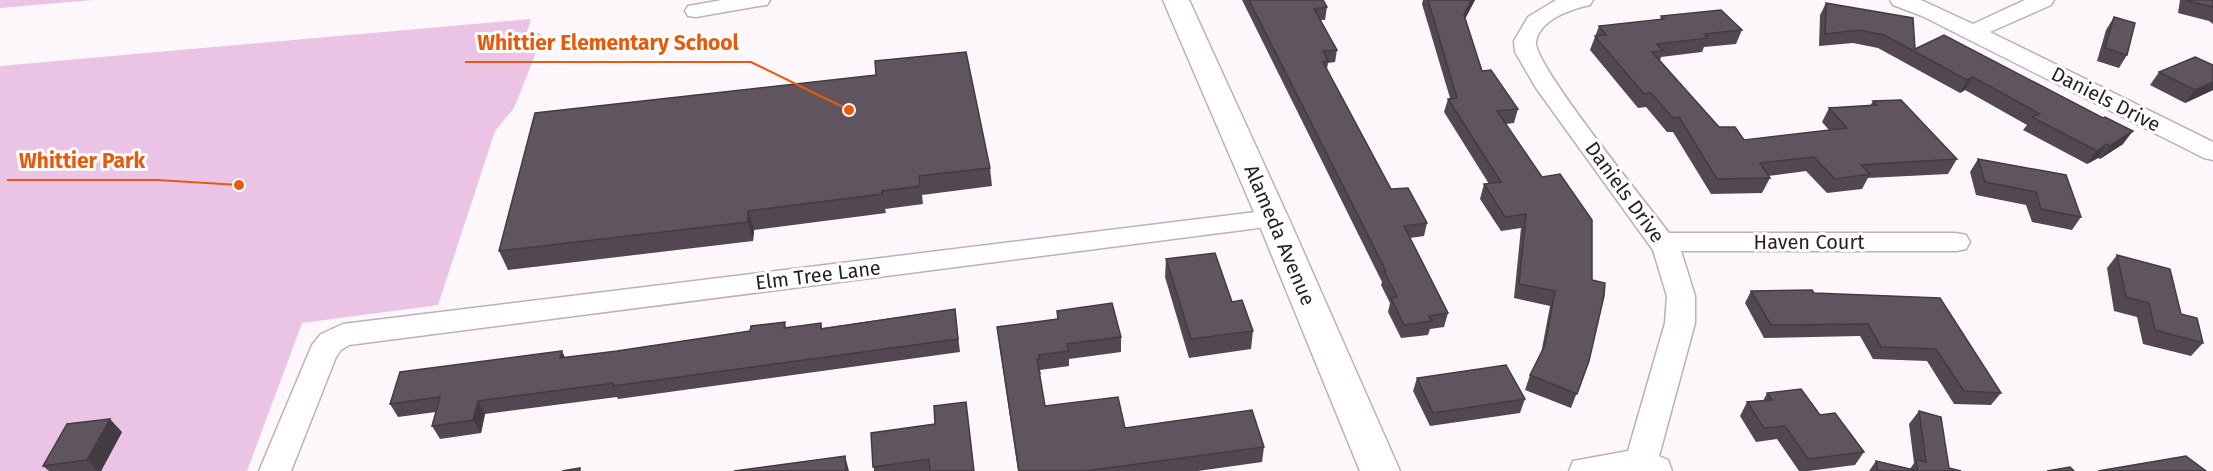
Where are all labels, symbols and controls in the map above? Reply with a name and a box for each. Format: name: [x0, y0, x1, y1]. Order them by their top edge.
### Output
callout: Whittier Elementary School: [465, 23, 751, 62]
text: Whittier Elementary School: [477, 30, 740, 56]
street label: Daniels Drive: [2047, 61, 2165, 137]
street label: Daniels Drive: [1580, 137, 1670, 247]
callout: Whittier Park: [7, 141, 157, 180]
text: Whittier Park: [19, 148, 145, 174]
street label: Alameda Avenue: [1240, 161, 1320, 309]
street label: Haven Court: [1754, 230, 1865, 254]
street label: Elm Tree Lane: [754, 255, 882, 295]

